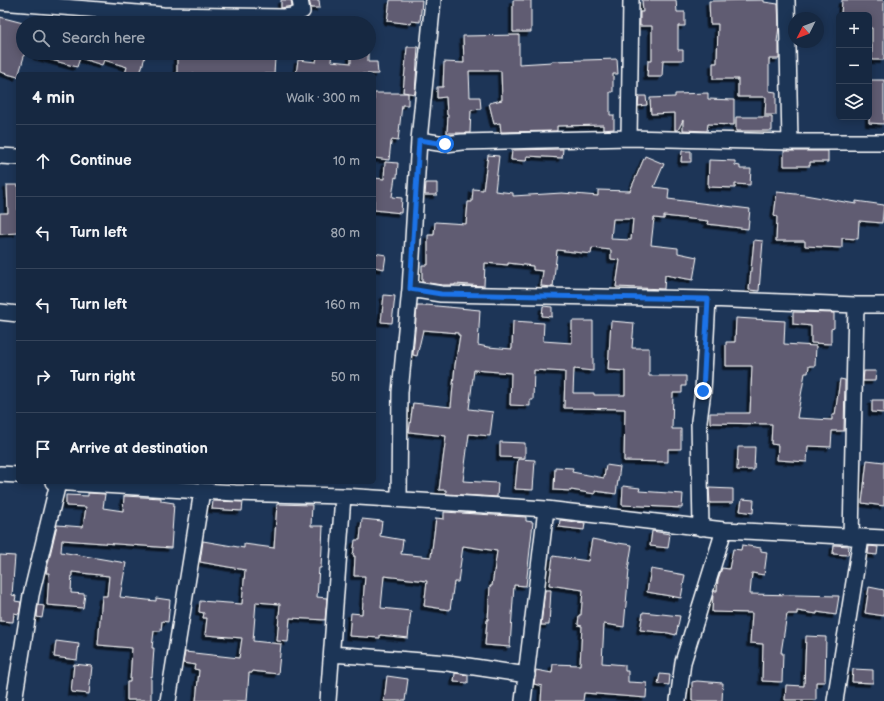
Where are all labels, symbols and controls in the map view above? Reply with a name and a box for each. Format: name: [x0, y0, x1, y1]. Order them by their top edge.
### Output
north arrow: [788, 12, 824, 48]
map controls: [836, 12, 872, 120]
button: +: [836, 12, 872, 48]
search box: [16, 16, 376, 60]
icon: search: [30, 27, 52, 49]
text: Search here: [62, 29, 145, 48]
button: −: [836, 48, 872, 84]
button: layers: [836, 84, 872, 120]
text: 4 min: [32, 88, 75, 108]
text: Walk · 300 m: [286, 90, 360, 106]
route start: [436, 135, 454, 153]
icon: ahead: [32, 150, 54, 172]
text: Continue: [70, 151, 132, 170]
text: 10 m: [333, 153, 360, 169]
icon: left: [32, 222, 54, 244]
text: Turn left: [70, 223, 127, 242]
text: 80 m: [331, 225, 360, 241]
icon: left: [32, 294, 54, 316]
text: Turn left: [70, 295, 127, 314]
text: 160 m: [325, 297, 360, 313]
icon: right: [32, 366, 54, 388]
text: Turn right: [70, 367, 135, 386]
text: 50 m: [331, 369, 360, 385]
route end: [694, 382, 712, 400]
icon: arrive: [32, 438, 54, 460]
text: Arrive at destination: [70, 439, 208, 458]

